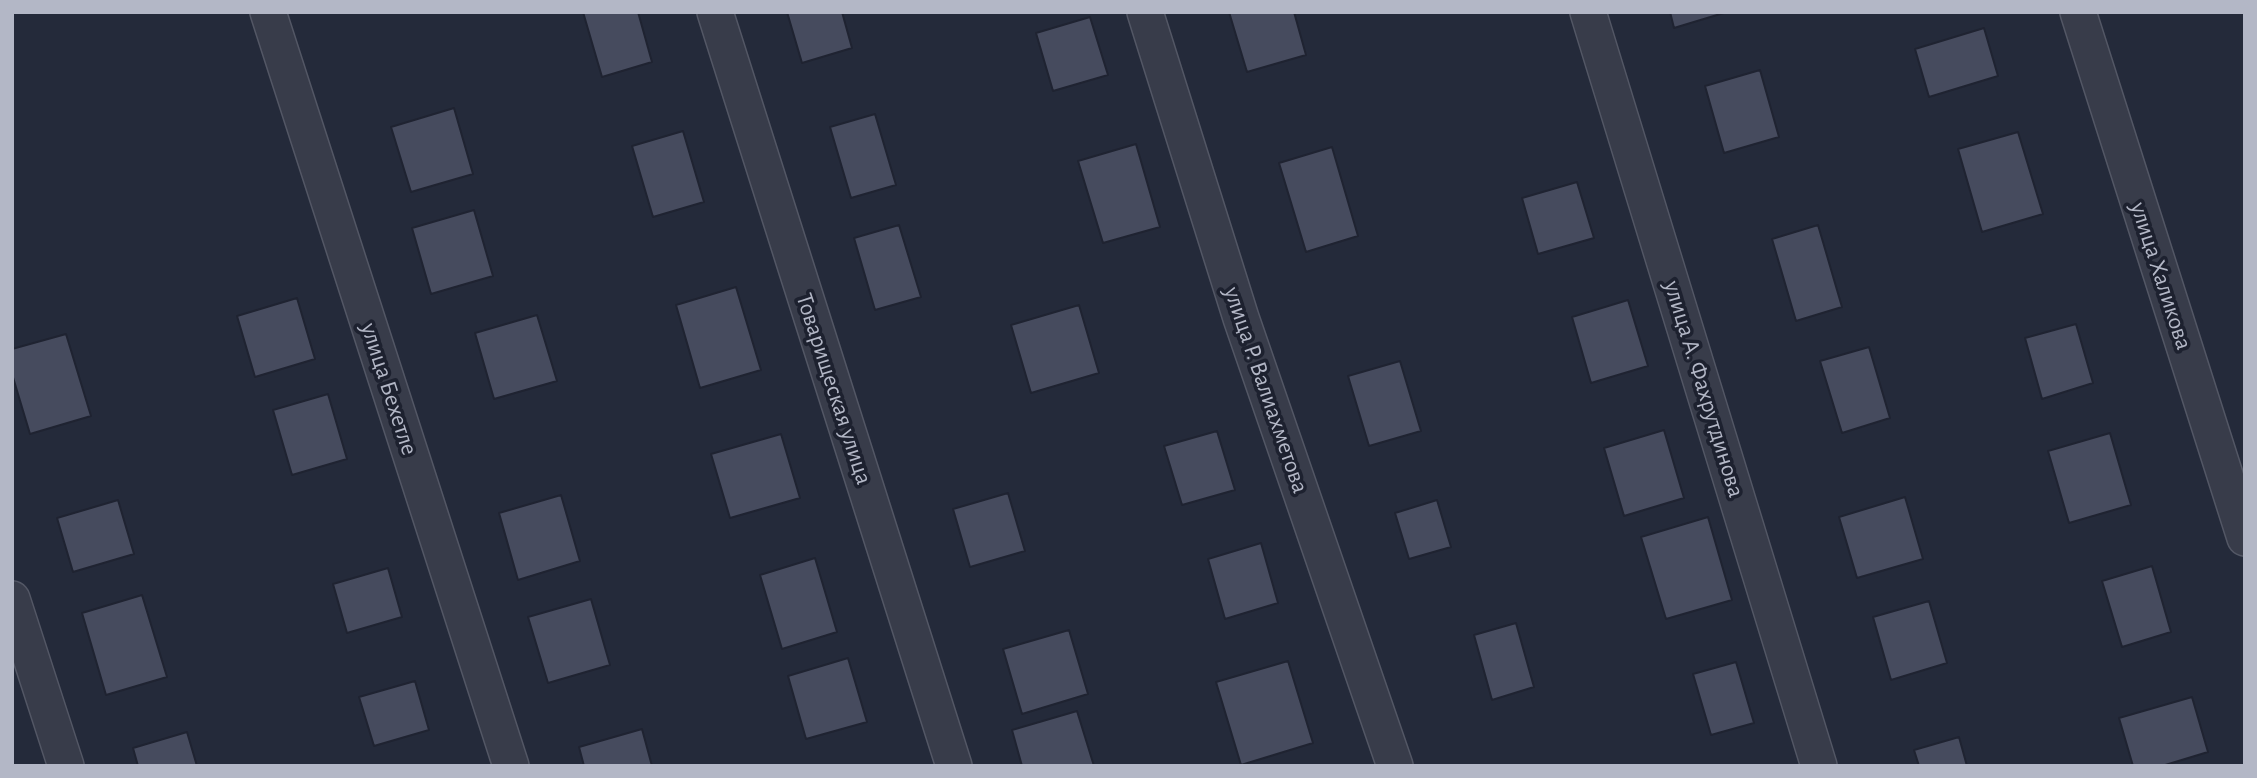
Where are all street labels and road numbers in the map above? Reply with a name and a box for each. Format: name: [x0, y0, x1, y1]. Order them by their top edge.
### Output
street label: улица Халикова: [2124, 198, 2198, 354]
street label: улица А. Фахрутдинова: [1657, 277, 1751, 501]
street label: улица Р. Валиахметова: [1217, 283, 1315, 497]
street label: Товарищеская улица: [790, 290, 878, 488]
street label: улица Бехетле: [354, 319, 424, 459]

